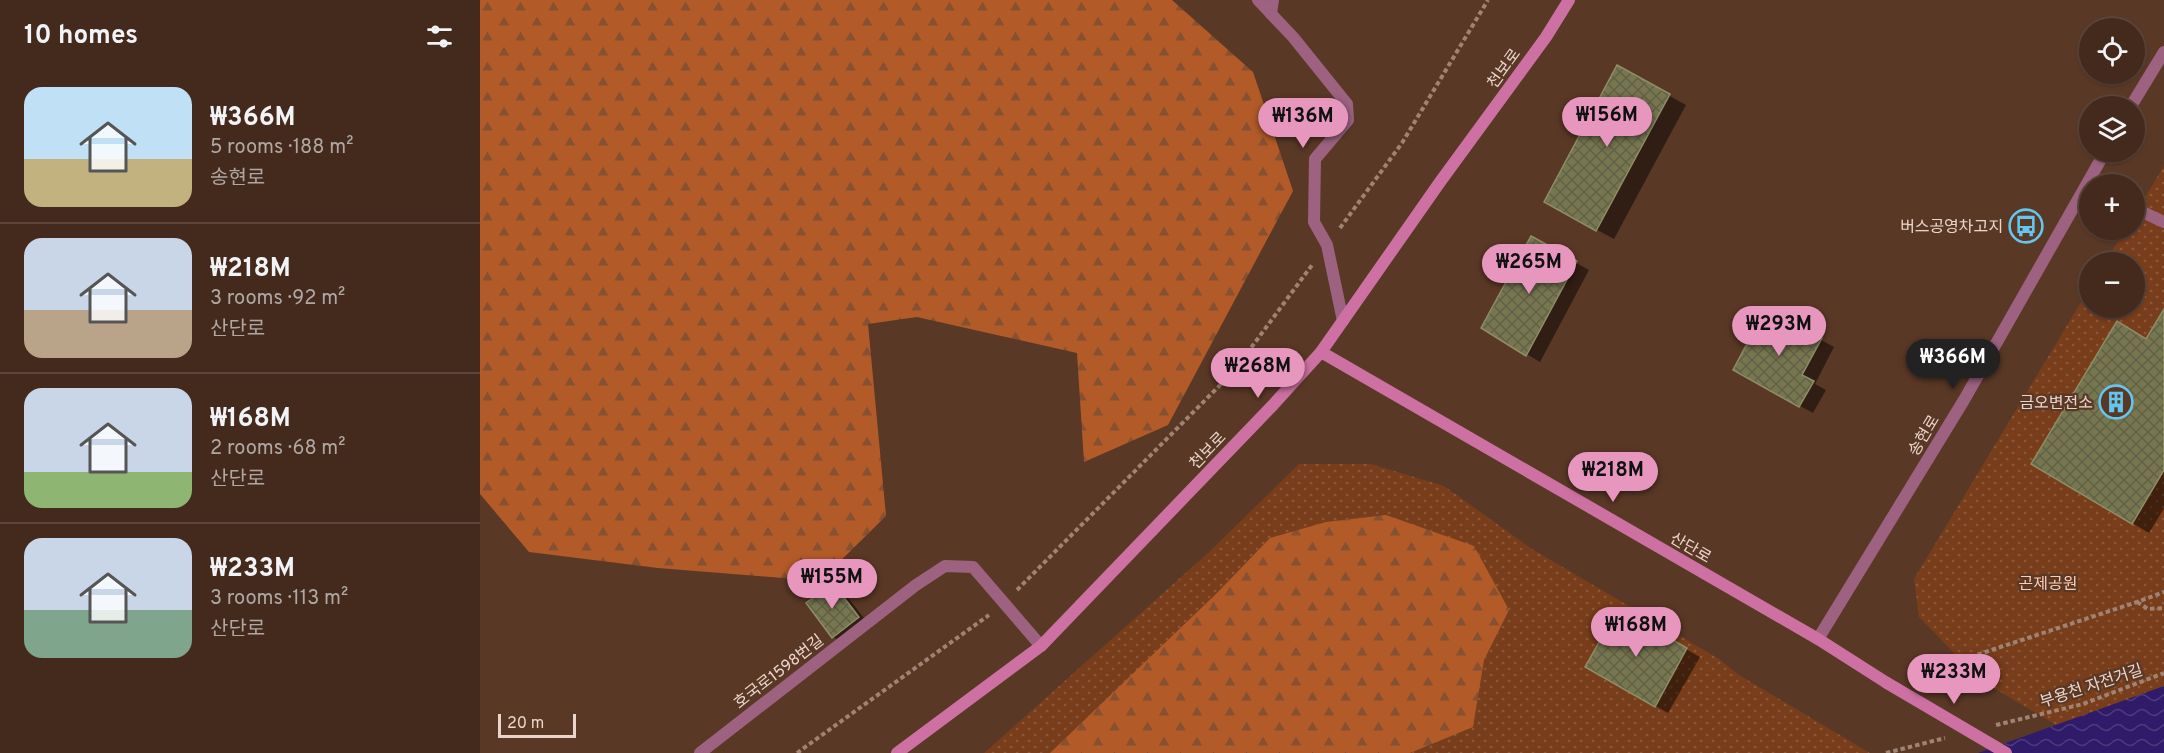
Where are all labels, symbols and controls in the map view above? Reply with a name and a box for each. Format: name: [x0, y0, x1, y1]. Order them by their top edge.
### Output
map controls: [2079, 18, 2145, 318]
button: locate: [2079, 18, 2145, 84]
text: 10 homes: [24, 20, 138, 53]
icon: filters: [423, 20, 456, 53]
street label: 천보로: [1484, 45, 1526, 93]
button: layers: [2079, 96, 2145, 162]
pin: ₩156M: [1565, 97, 1649, 148]
pin: ₩136M: [1261, 98, 1345, 149]
text: ₩366M: [210, 102, 296, 135]
text: ₩156M: [1576, 103, 1638, 129]
text: ₩136M: [1272, 104, 1334, 130]
icon: home: [72, 111, 144, 183]
text: 5 rooms · 188 m²: [210, 135, 353, 161]
text: 송현로: [210, 166, 265, 192]
button: +: [2079, 174, 2145, 240]
bus stop icon: 버스공영차고지: [2008, 208, 2044, 244]
place label: 버스공영차고지: [1900, 218, 2003, 238]
pin: ₩265M: [1487, 244, 1571, 295]
text: ₩265M: [1496, 250, 1562, 276]
button: −: [2079, 252, 2145, 318]
text: ₩218M: [210, 253, 291, 286]
icon: home: [72, 262, 144, 334]
text: 3 rooms · 92 m²: [210, 286, 345, 312]
pin: ₩293M: [1737, 306, 1821, 357]
text: ₩293M: [1746, 312, 1812, 338]
text: 산단로: [210, 317, 265, 343]
pin: ₩366M: [1911, 339, 1995, 390]
text: ₩366M: [1920, 345, 1986, 371]
pin: ₩268M: [1216, 348, 1300, 399]
text: ₩268M: [1225, 354, 1291, 380]
building icon: 금오변전소: [2098, 384, 2134, 420]
place label: 금오변전소: [2019, 394, 2093, 414]
text: ₩168M: [210, 403, 291, 436]
icon: home: [72, 412, 144, 484]
street label: 송현로: [1905, 412, 1945, 460]
street label: 천보로: [1186, 428, 1231, 474]
text: 2 rooms · 68 m²: [210, 436, 346, 462]
pin: ₩218M: [1571, 452, 1655, 503]
text: ₩218M: [1582, 458, 1644, 484]
text: 산단로: [210, 467, 265, 493]
street label: 산단로: [1666, 529, 1714, 569]
text: ₩233M: [210, 553, 295, 586]
pin: ₩155M: [790, 559, 874, 610]
icon: home: [72, 562, 144, 634]
text: ₩155M: [801, 565, 863, 591]
park label: 곤제공원: [2019, 575, 2077, 595]
text: 3 rooms · 113 m²: [210, 586, 348, 612]
pin: ₩168M: [1594, 607, 1678, 658]
text: ₩168M: [1605, 613, 1667, 639]
text: 산단로: [210, 617, 265, 643]
street label: 호국로1598번길: [730, 631, 828, 714]
pin: ₩233M: [1912, 654, 1996, 705]
text: ₩233M: [1921, 660, 1987, 686]
street label: 부용천 자전거길: [2038, 661, 2146, 713]
scale bar: [498, 711, 576, 738]
text: 20 m: [507, 714, 544, 734]

